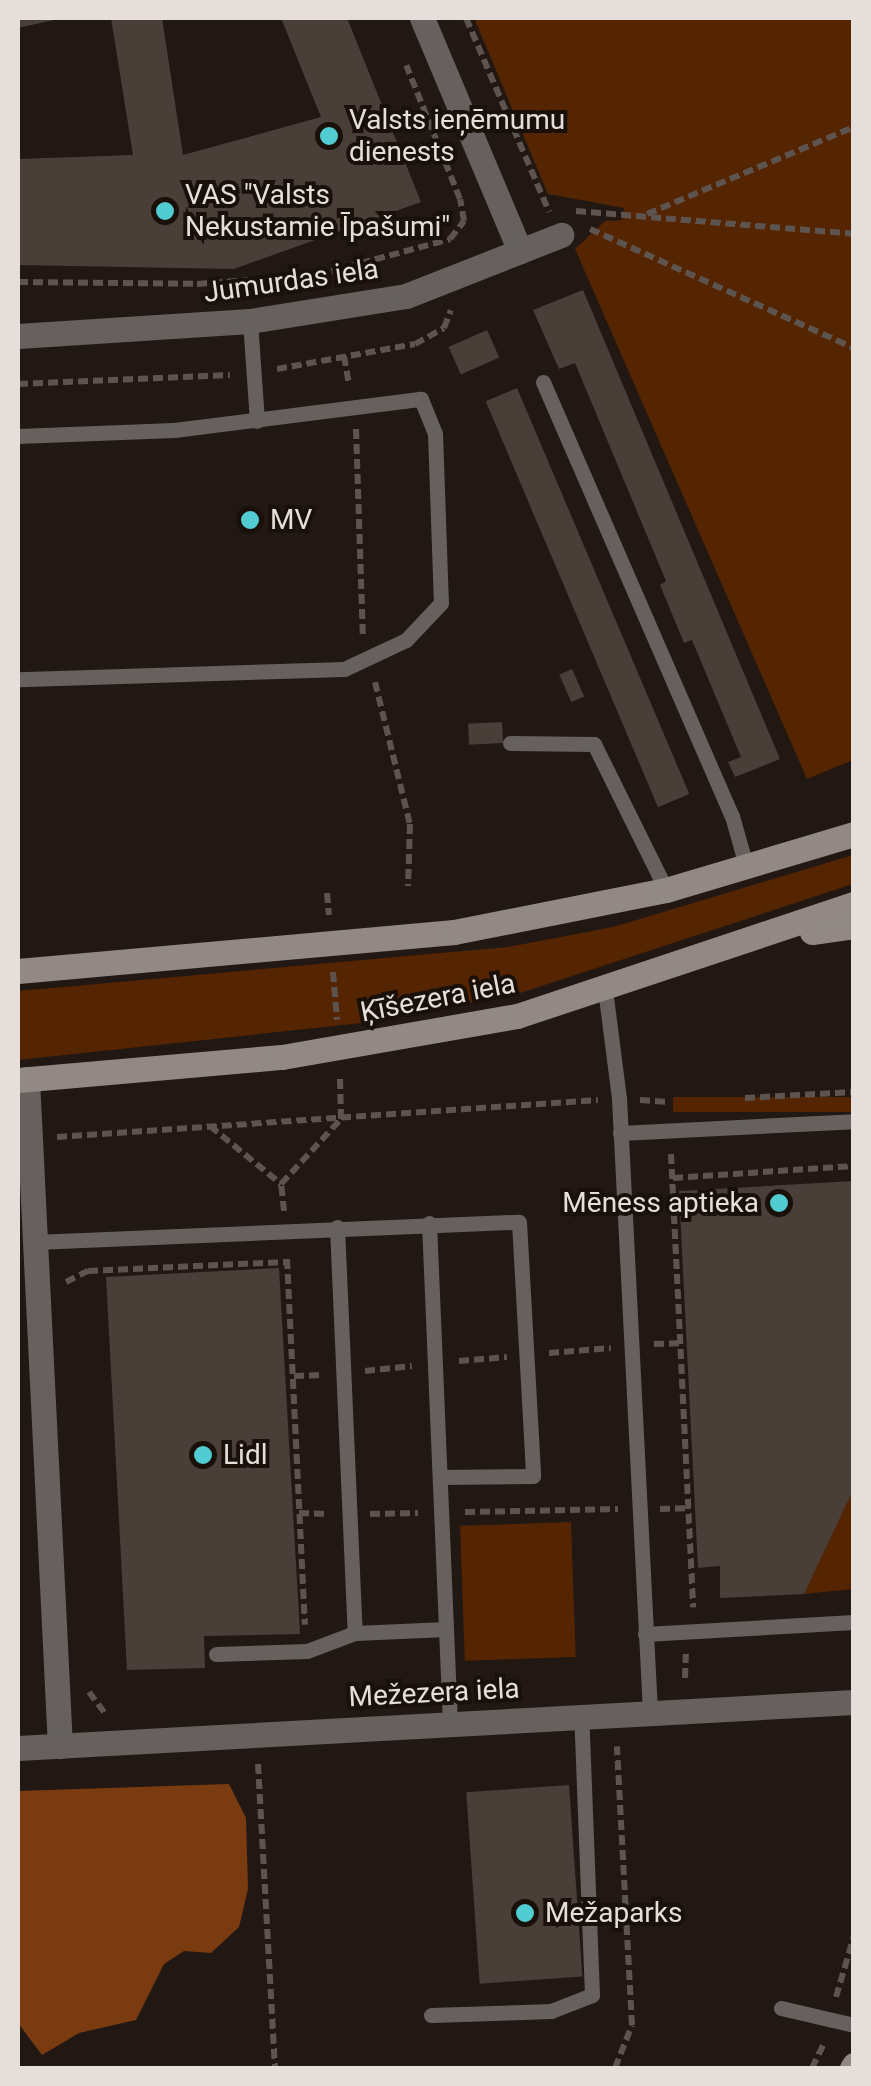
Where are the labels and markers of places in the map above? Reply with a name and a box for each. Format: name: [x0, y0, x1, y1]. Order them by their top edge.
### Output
place label: Valsts ieņēmumu dienests: [349, 103, 565, 169]
marker: Valsts ieņēmumu dienests: [318, 125, 340, 147]
place label: VAS "Valsts Nekustamie Īpašumi": [185, 178, 450, 244]
marker: VAS "Valsts Nekustamie Īpašumi": [154, 200, 176, 222]
place label: MV: [270, 503, 312, 537]
marker: MV: [239, 509, 261, 531]
place label: Mēness aptieka: [562, 1186, 759, 1220]
marker: Mēness aptieka: [768, 1192, 790, 1214]
place label: Lidl: [223, 1438, 267, 1472]
marker: Lidl: [192, 1444, 214, 1466]
place label: Mežaparks: [545, 1896, 682, 1930]
marker: Mežaparks: [514, 1902, 536, 1924]

